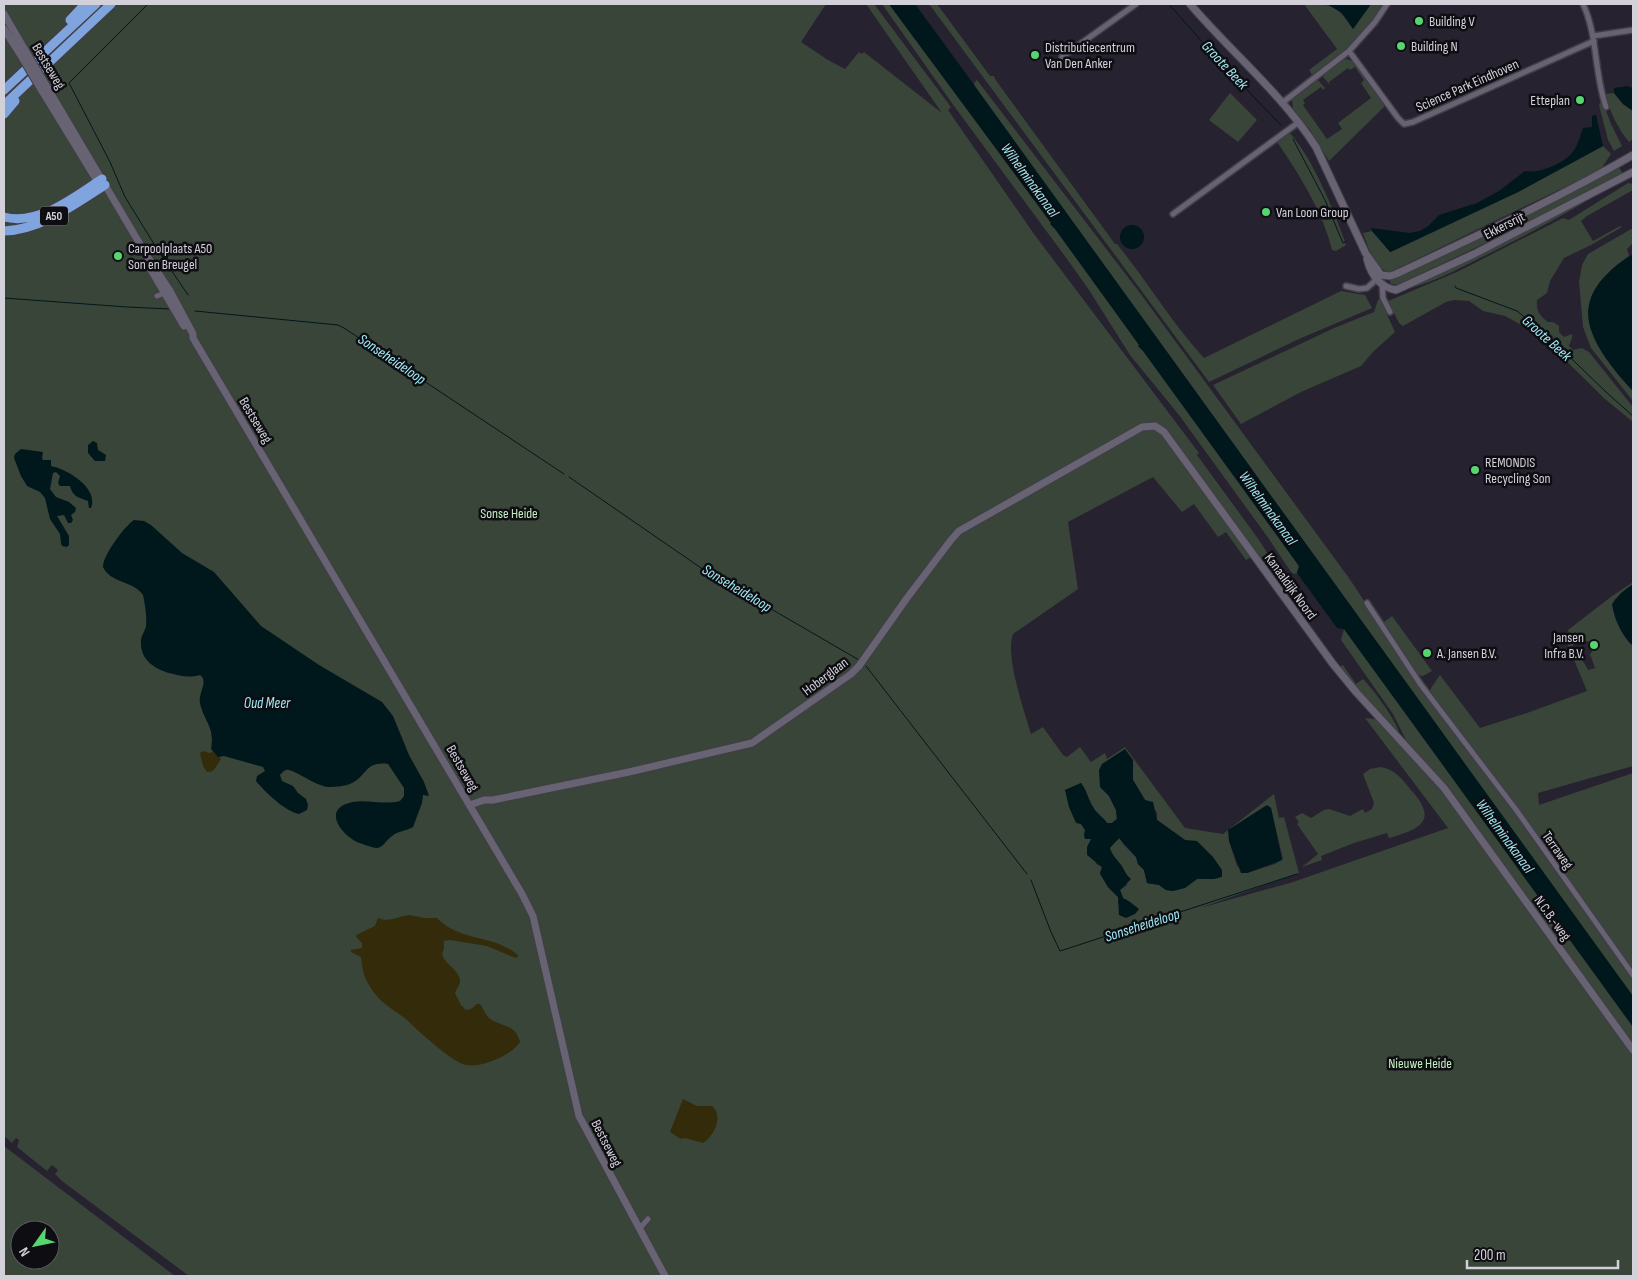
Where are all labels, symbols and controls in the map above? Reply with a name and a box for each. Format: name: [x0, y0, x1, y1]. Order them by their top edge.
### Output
place label: Building V: [1429, 13, 1476, 30]
marker: Building V: [1413, 15, 1425, 27]
water label: Groote Beek: [1197, 37, 1252, 94]
place label: Building N: [1411, 38, 1458, 55]
place label: Distributiecentrum Van Den Anker: [1045, 39, 1135, 72]
street label: Bestseweg: [28, 40, 69, 93]
marker: Building N: [1395, 40, 1407, 52]
marker: Distributiecentrum Van Den Anker: [1029, 49, 1041, 61]
street label: Science Park Eindhoven: [1413, 55, 1521, 116]
place label: Etteplan: [1530, 92, 1570, 109]
marker: Etteplan: [1574, 94, 1586, 106]
water label: Wilhelminakanaal: [996, 140, 1064, 222]
place label: Van Loon Group: [1276, 204, 1349, 221]
marker: Van Loon Group: [1260, 206, 1272, 218]
road number: A50: [40, 207, 68, 226]
street label: Ekkersrijt: [1481, 208, 1528, 243]
place label: Carpoolplaats A50 Son en Breugel: [128, 240, 212, 273]
marker: Carpoolplaats A50 Son en Breugel: [112, 250, 124, 262]
water label: Groote Beek: [1518, 311, 1576, 366]
water label: Sonseheideloop: [354, 330, 429, 389]
street label: Bestseweg: [235, 394, 276, 447]
place label: REMONDIS Recycling Son: [1485, 454, 1550, 487]
marker: REMONDIS Recycling Son: [1469, 464, 1481, 476]
water label: Wilhelminakanaal: [1234, 468, 1302, 550]
park label: Sonse Heide: [480, 505, 538, 522]
street label: Kanaaldijk Noord: [1261, 550, 1320, 623]
water label: Sonseheideloop: [699, 560, 775, 617]
place label: Jansen Infra B.V.: [1544, 629, 1584, 662]
marker: Jansen Infra B.V.: [1588, 639, 1600, 651]
place label: A. Jansen B.V.: [1436, 645, 1497, 662]
marker: A. Jansen B.V.: [1421, 647, 1433, 659]
street label: Hoberglaan: [799, 654, 852, 699]
water label: Oud Meer: [244, 694, 291, 713]
street label: Bestseweg: [443, 742, 483, 795]
water label: Wilhelminakanaal: [1471, 796, 1539, 878]
street label: Terraweg: [1538, 828, 1577, 873]
street label: N.C.B.-weg: [1531, 892, 1575, 945]
water label: Sonseheideloop: [1102, 904, 1182, 947]
park label: Nieuwe Heide: [1388, 1055, 1452, 1072]
street label: Bestseweg: [587, 1117, 626, 1170]
north arrow: [10, 1220, 60, 1270]
scale bar: [1467, 1238, 1618, 1270]
text: N: [15, 1244, 34, 1260]
text: 200 m: [1474, 1246, 1506, 1265]

